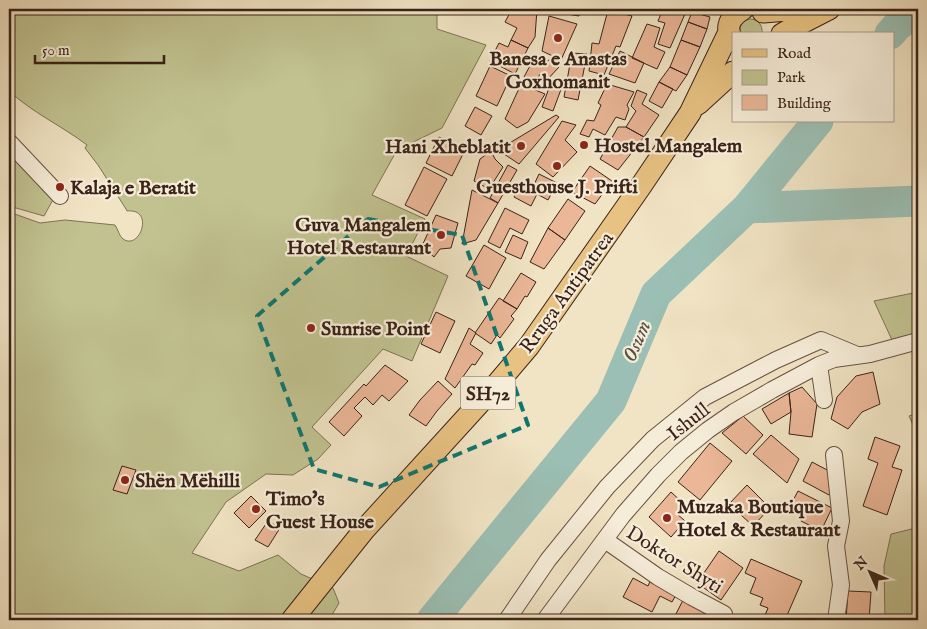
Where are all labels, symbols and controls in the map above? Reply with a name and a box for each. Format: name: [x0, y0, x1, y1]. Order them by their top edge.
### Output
scale bar: [35, 32, 164, 64]
marker: Banesa e Anastas Goxhomanit: [552, 32, 564, 44]
legend: [732, 32, 894, 122]
text: 50 m: [42, 41, 70, 60]
text: Road: [777, 44, 812, 63]
place label: Banesa e Anastas Goxhomanit: [489, 47, 627, 95]
text: Park: [777, 68, 807, 87]
text: Building: [777, 94, 832, 113]
place label: Hostel Mangalem: [594, 134, 743, 159]
place label: Hani Xheblatit: [385, 135, 511, 160]
marker: Hostel Mangalem: [578, 139, 590, 151]
marker: Hani Xheblatit: [515, 140, 527, 152]
marker: Guesthouse J. Prifti: [551, 160, 563, 172]
place label: Guesthouse J. Prifti: [476, 175, 638, 200]
place label: Kalaja e Beratit: [70, 176, 196, 201]
marker: Kalaja e Beratit: [54, 181, 66, 193]
place label: Guva Mangalem Hotel Restaurant: [287, 213, 432, 261]
street label: Rruga Antipatrea: [515, 227, 620, 359]
marker: Guva Mangalem Hotel Restaurant: [435, 229, 447, 241]
place label: Sunrise Point: [321, 317, 430, 342]
water label: Osum: [617, 317, 658, 366]
marker: Sunrise Point: [305, 322, 317, 334]
road number: SH72: [460, 376, 516, 409]
street label: Ishull: [663, 397, 716, 447]
place label: Shën Mëhilli: [135, 469, 241, 494]
marker: Shën Mëhilli: [119, 474, 131, 486]
place label: Timo's Guest House: [265, 487, 375, 535]
place label: Muzaka Boutique Hotel & Restaurant: [677, 495, 841, 543]
marker: Timo's Guest House: [250, 503, 262, 515]
marker: Muzaka Boutique Hotel & Restaurant: [661, 512, 673, 524]
street label: Doktor Shyti: [621, 521, 727, 600]
north arrow: [844, 546, 894, 596]
text: N: [850, 553, 872, 575]

